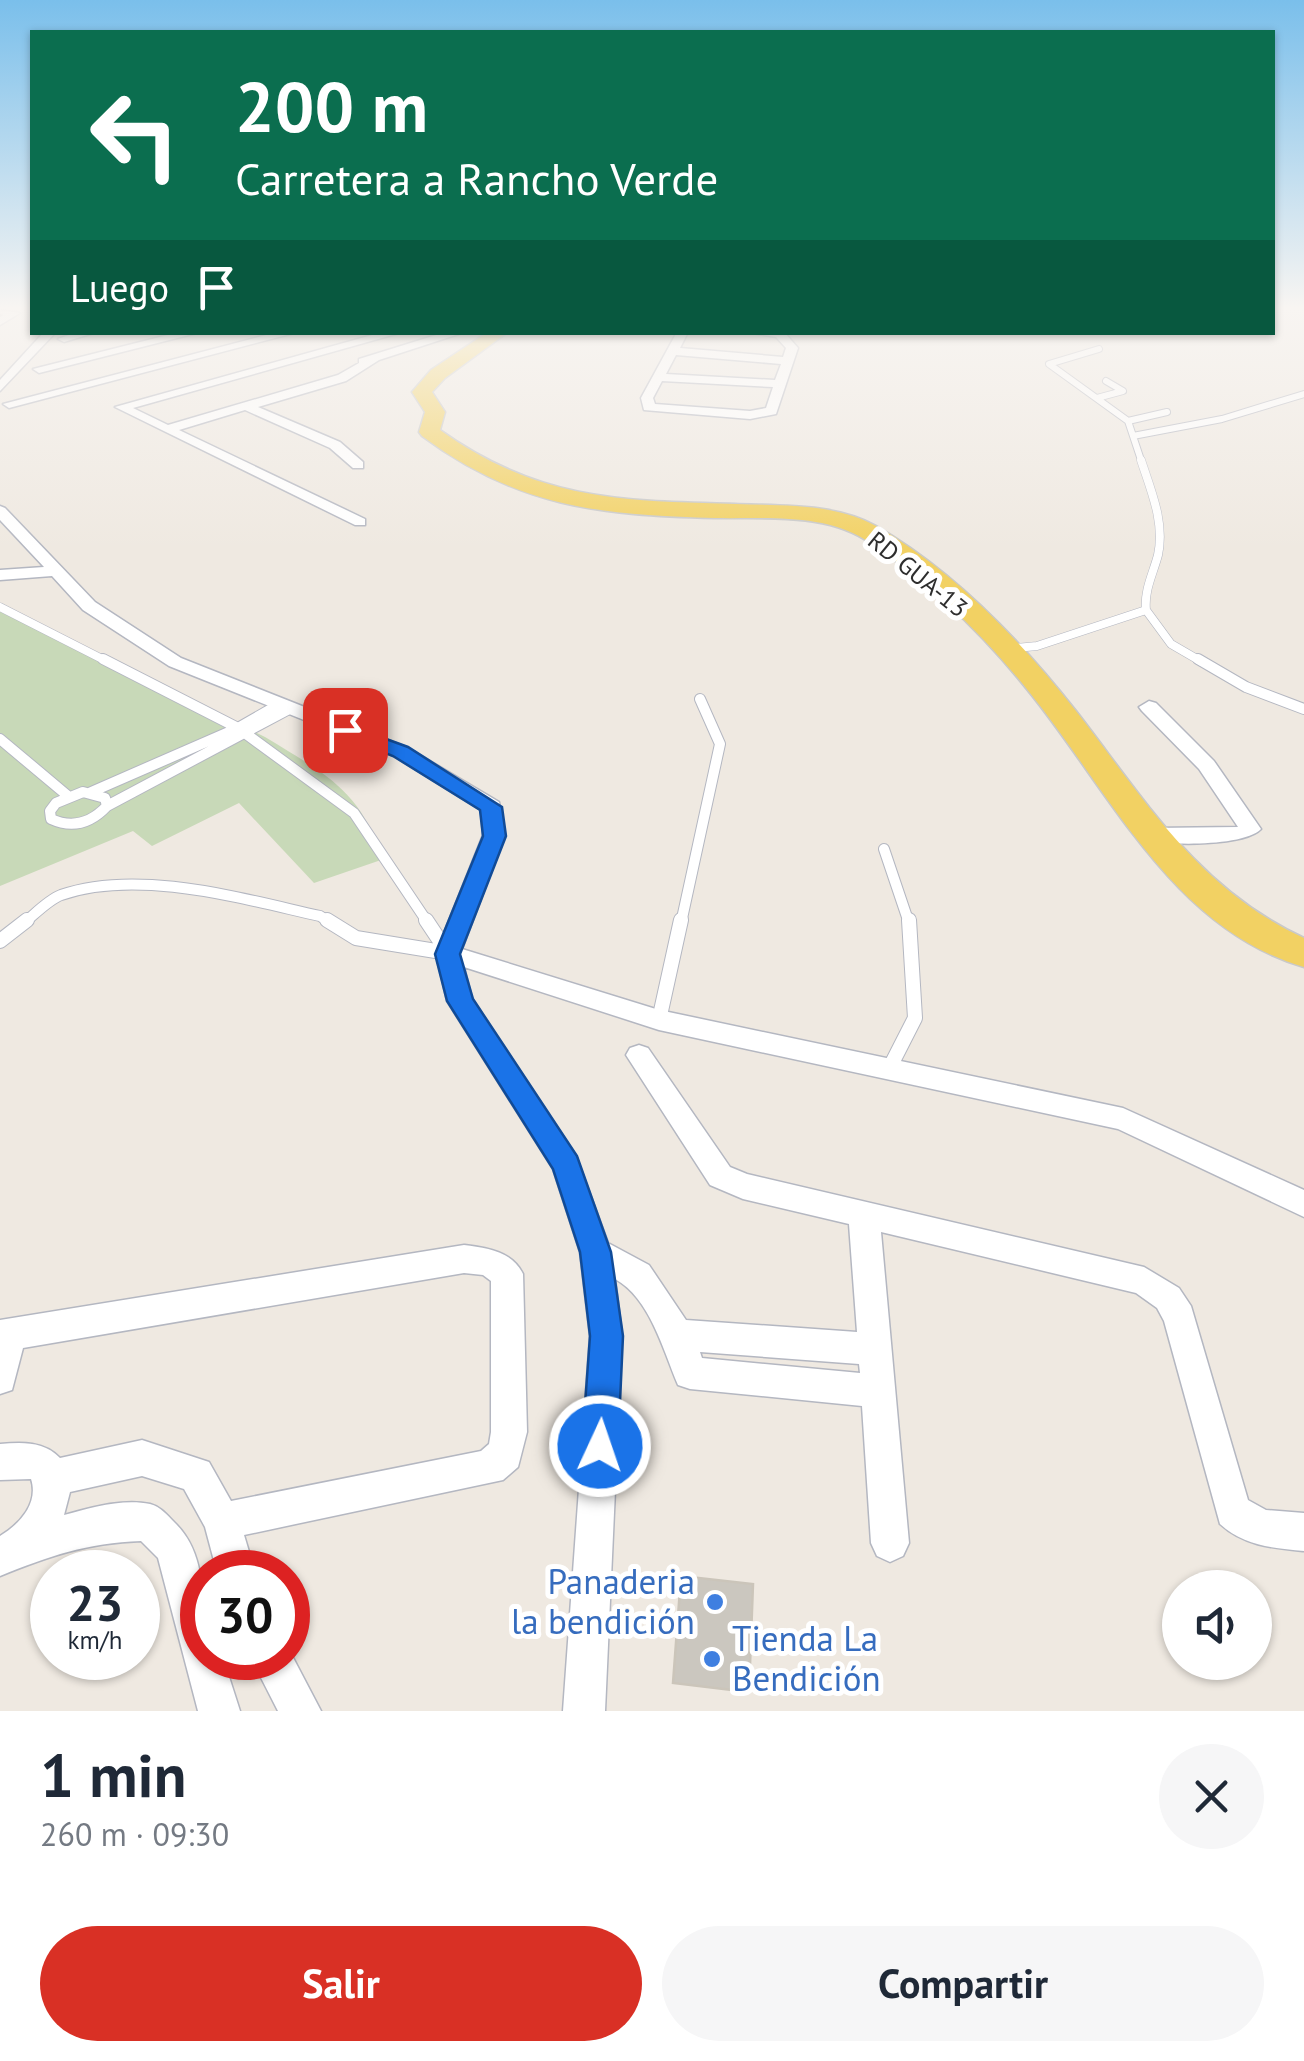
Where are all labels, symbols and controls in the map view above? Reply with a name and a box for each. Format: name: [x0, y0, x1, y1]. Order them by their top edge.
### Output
text: 200 m: [235, 61, 428, 151]
icon: left: [70, 70, 200, 200]
text: Carretera a Rancho Verde: [235, 149, 718, 207]
icon: arrive: [189, 260, 244, 315]
text: Luego: [70, 263, 169, 312]
street label: RD GUA-13: [862, 524, 974, 624]
pin: [303, 688, 388, 773]
icon: arrive: [318, 703, 373, 758]
position arrow: [548, 1394, 652, 1498]
speed limit sign: 30: [180, 1550, 310, 1680]
place label: Panaderia la bendición: [511, 1558, 695, 1644]
text: 23: [67, 1570, 123, 1635]
map controls: [1162, 1570, 1272, 1680]
button: sound: [1162, 1570, 1272, 1680]
marker: Panaderia la bendición: [704, 1591, 726, 1613]
place label: Tienda La Bendición: [732, 1615, 881, 1701]
text: km/h: [68, 1624, 122, 1656]
marker: Tienda La Bendición: [701, 1648, 723, 1670]
text: 1 min: [40, 1736, 186, 1814]
button: close: [1159, 1744, 1264, 1849]
text: 260 m · 09:30: [40, 1813, 229, 1855]
button: Salir: [40, 1926, 642, 2041]
button: Compartir: [662, 1926, 1264, 2041]

